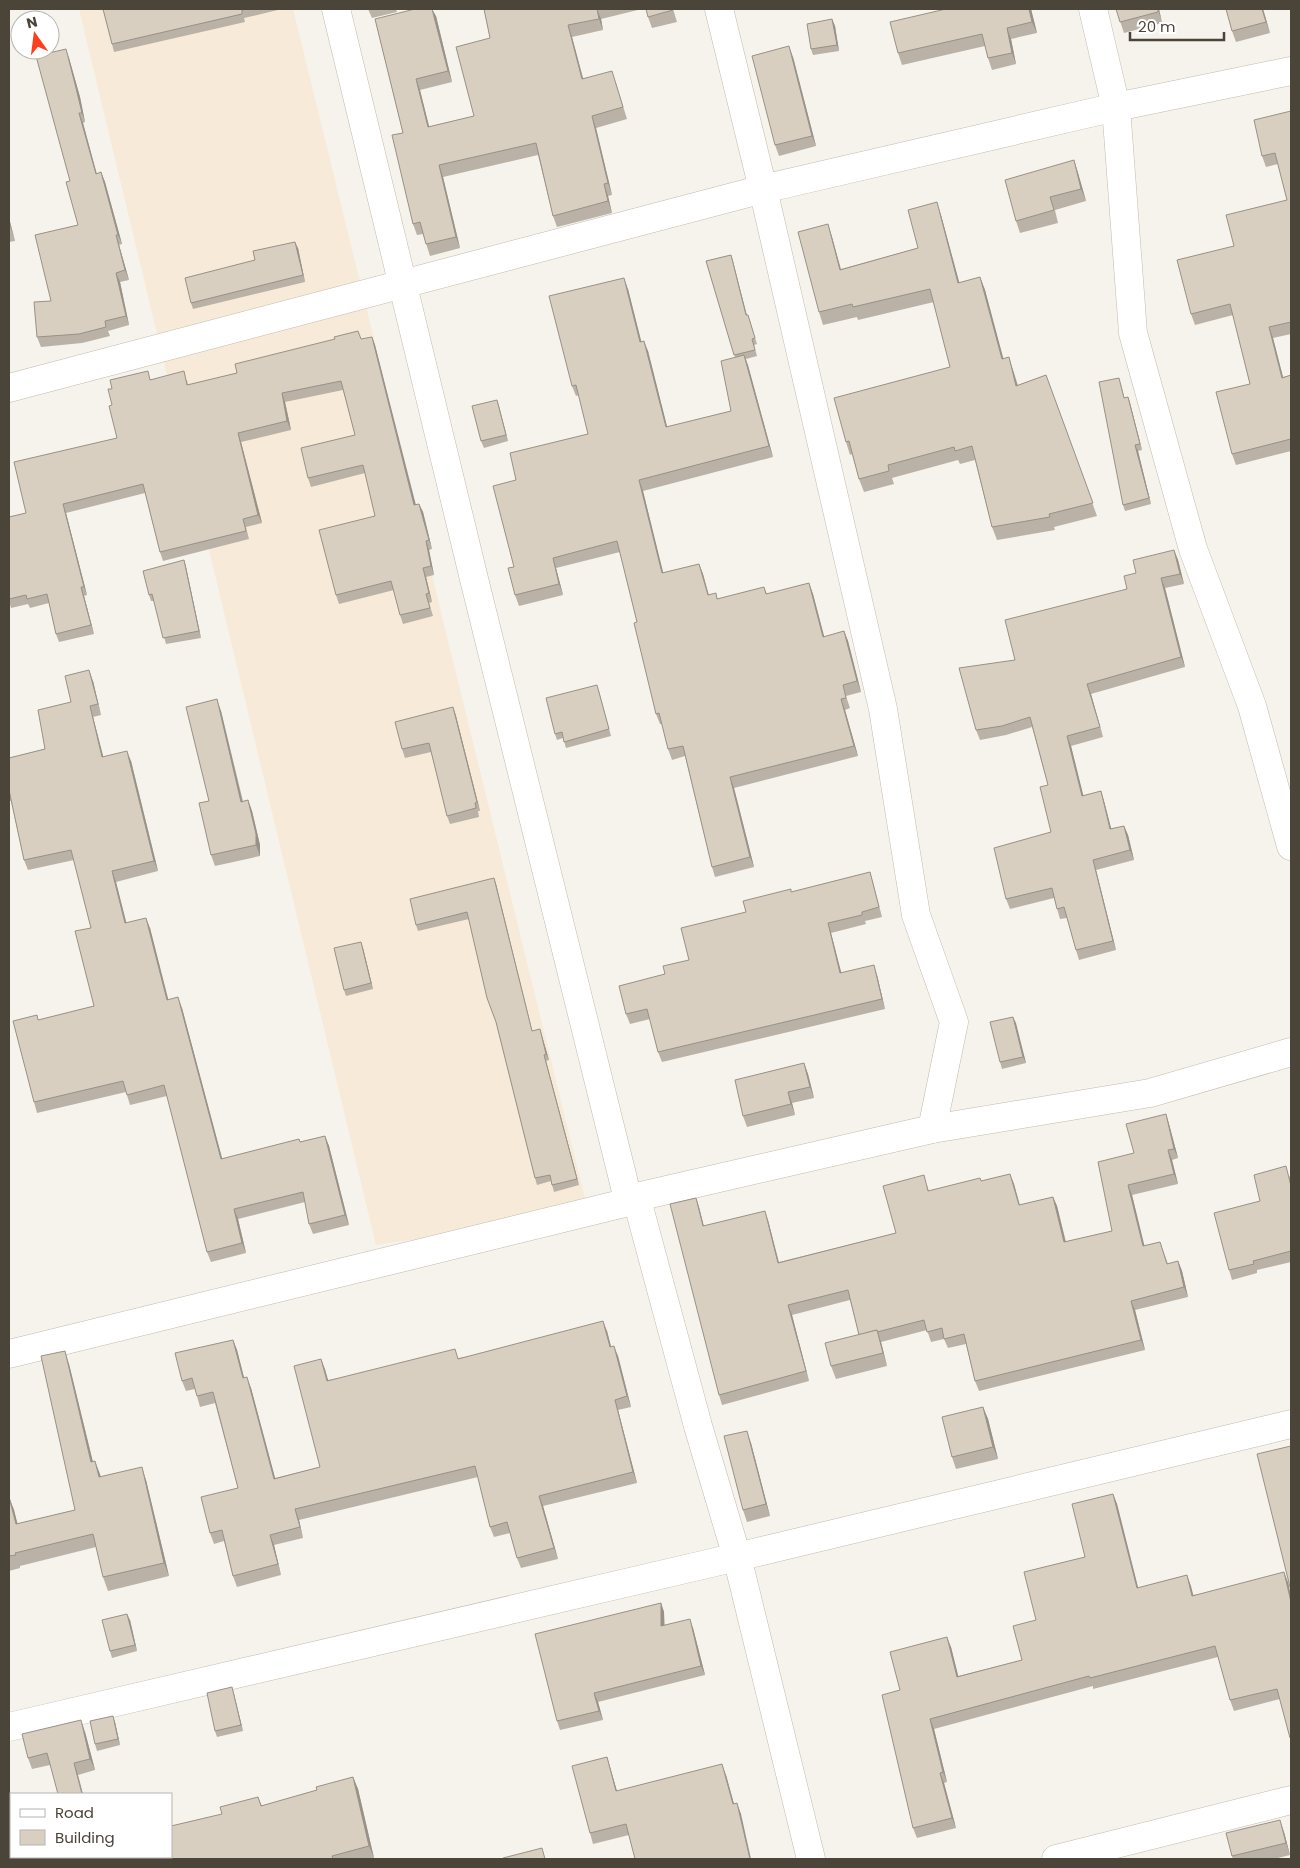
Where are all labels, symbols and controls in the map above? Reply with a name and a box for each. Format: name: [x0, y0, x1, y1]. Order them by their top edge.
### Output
north arrow: [10, 10, 60, 60]
scale bar: [1130, 10, 1224, 42]
text: N: [24, 11, 39, 33]
text: 20 m: [1138, 16, 1176, 37]
legend: [10, 1793, 172, 1858]
text: Road: [55, 1802, 94, 1823]
text: Building: [55, 1827, 115, 1848]

